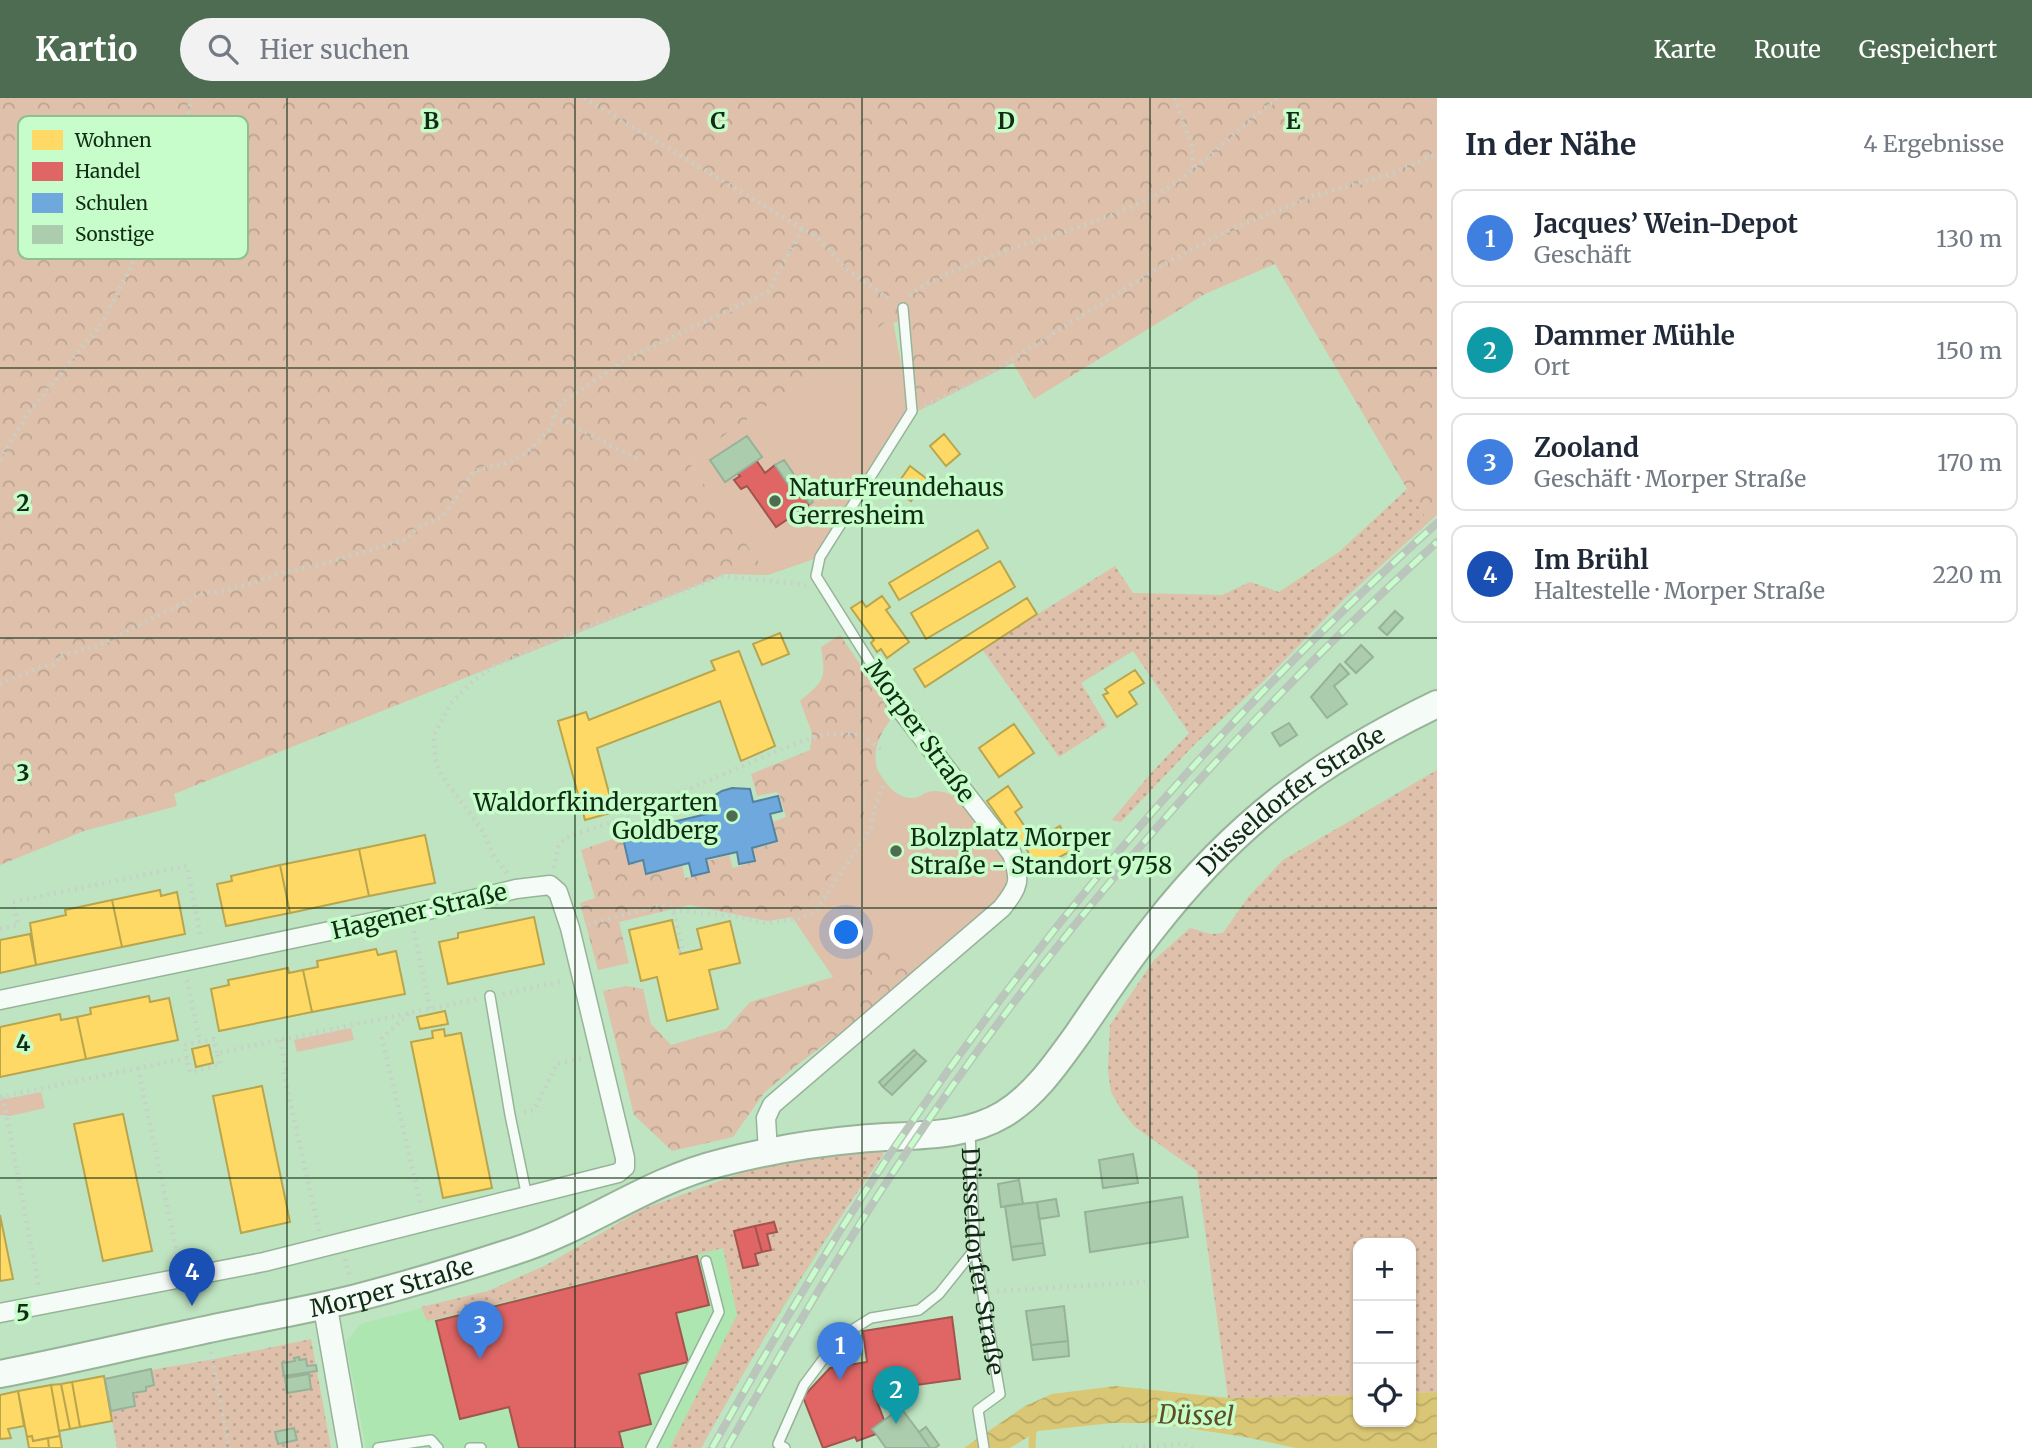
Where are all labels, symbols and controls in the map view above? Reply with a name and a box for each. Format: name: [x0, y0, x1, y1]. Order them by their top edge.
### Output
search box: [180, 18, 670, 81]
text: Kartio: [35, 29, 138, 70]
icon: search: [204, 30, 242, 68]
text: Hier suchen: [260, 33, 410, 66]
text: Karte: [1654, 34, 1716, 65]
text: Route: [1754, 34, 1821, 65]
text: Gespeichert: [1859, 34, 1997, 65]
text: B: [423, 106, 439, 135]
text: C: [710, 106, 726, 135]
text: D: [997, 106, 1015, 135]
text: E: [1285, 106, 1301, 135]
legend: [18, 116, 248, 259]
text: In der Nähe: [1465, 125, 1636, 163]
text: Wohnen: [74, 128, 152, 152]
text: 4 Ergebnisse: [1863, 129, 2004, 158]
text: Handel: [75, 159, 140, 183]
text: Schulen: [75, 191, 149, 215]
text: Jacques’ Wein-Depot: [1534, 207, 1798, 240]
text: Sonstige: [75, 222, 154, 246]
text: 1: [1485, 224, 1495, 253]
text: 130 m: [1936, 224, 2002, 253]
text: Geschäft: [1534, 240, 1632, 269]
text: Dammer Mühle: [1534, 319, 1735, 352]
text: 2: [1483, 336, 1497, 365]
text: 150 m: [1936, 336, 2002, 365]
text: Ort: [1534, 352, 1570, 381]
text: Zooland: [1534, 431, 1639, 464]
text: 3: [1483, 448, 1497, 477]
text: 170 m: [1937, 448, 2002, 477]
text: Geschäft · Morper Straße: [1534, 464, 1806, 493]
place label: NaturFreundehaus Gerresheim: [789, 472, 1004, 531]
text: 2: [16, 488, 30, 517]
marker: NaturFreundehaus Gerresheim: [767, 493, 783, 509]
text: Im Brühl: [1534, 543, 1649, 576]
text: 4: [1483, 560, 1497, 589]
text: 220 m: [1932, 560, 2002, 589]
text: Haltestelle · Morper Straße: [1534, 576, 1825, 605]
street label: Morper Straße: [858, 654, 982, 808]
street label: Düsseldorfer Straße: [1190, 719, 1390, 882]
text: 3: [16, 758, 30, 787]
place label: Waldorfkindergarten Goldberg: [473, 787, 718, 846]
marker: Waldorfkindergarten Goldberg: [724, 808, 740, 824]
place label: Bolzplatz Morper Straße - Standort 9758: [910, 822, 1172, 881]
marker: Bolzplatz Morper Straße - Standort 9758: [888, 843, 904, 859]
street label: Hagener Straße: [328, 876, 510, 946]
your location: [829, 915, 863, 949]
text: 4: [16, 1028, 31, 1057]
street label: Düsseldorfer Straße: [955, 1147, 1012, 1377]
map controls: [1353, 1238, 1416, 1427]
button: +: [1353, 1238, 1416, 1301]
pin: 4: [169, 1248, 215, 1306]
street label: Morper Straße: [307, 1250, 477, 1324]
text: 5: [16, 1298, 30, 1327]
pin: 3: [457, 1301, 503, 1359]
button: −: [1353, 1301, 1416, 1364]
pin: 1: [817, 1322, 863, 1380]
button: locate: [1353, 1364, 1416, 1427]
pin: 2: [873, 1366, 919, 1424]
water label: Düssel: [1156, 1397, 1235, 1433]

